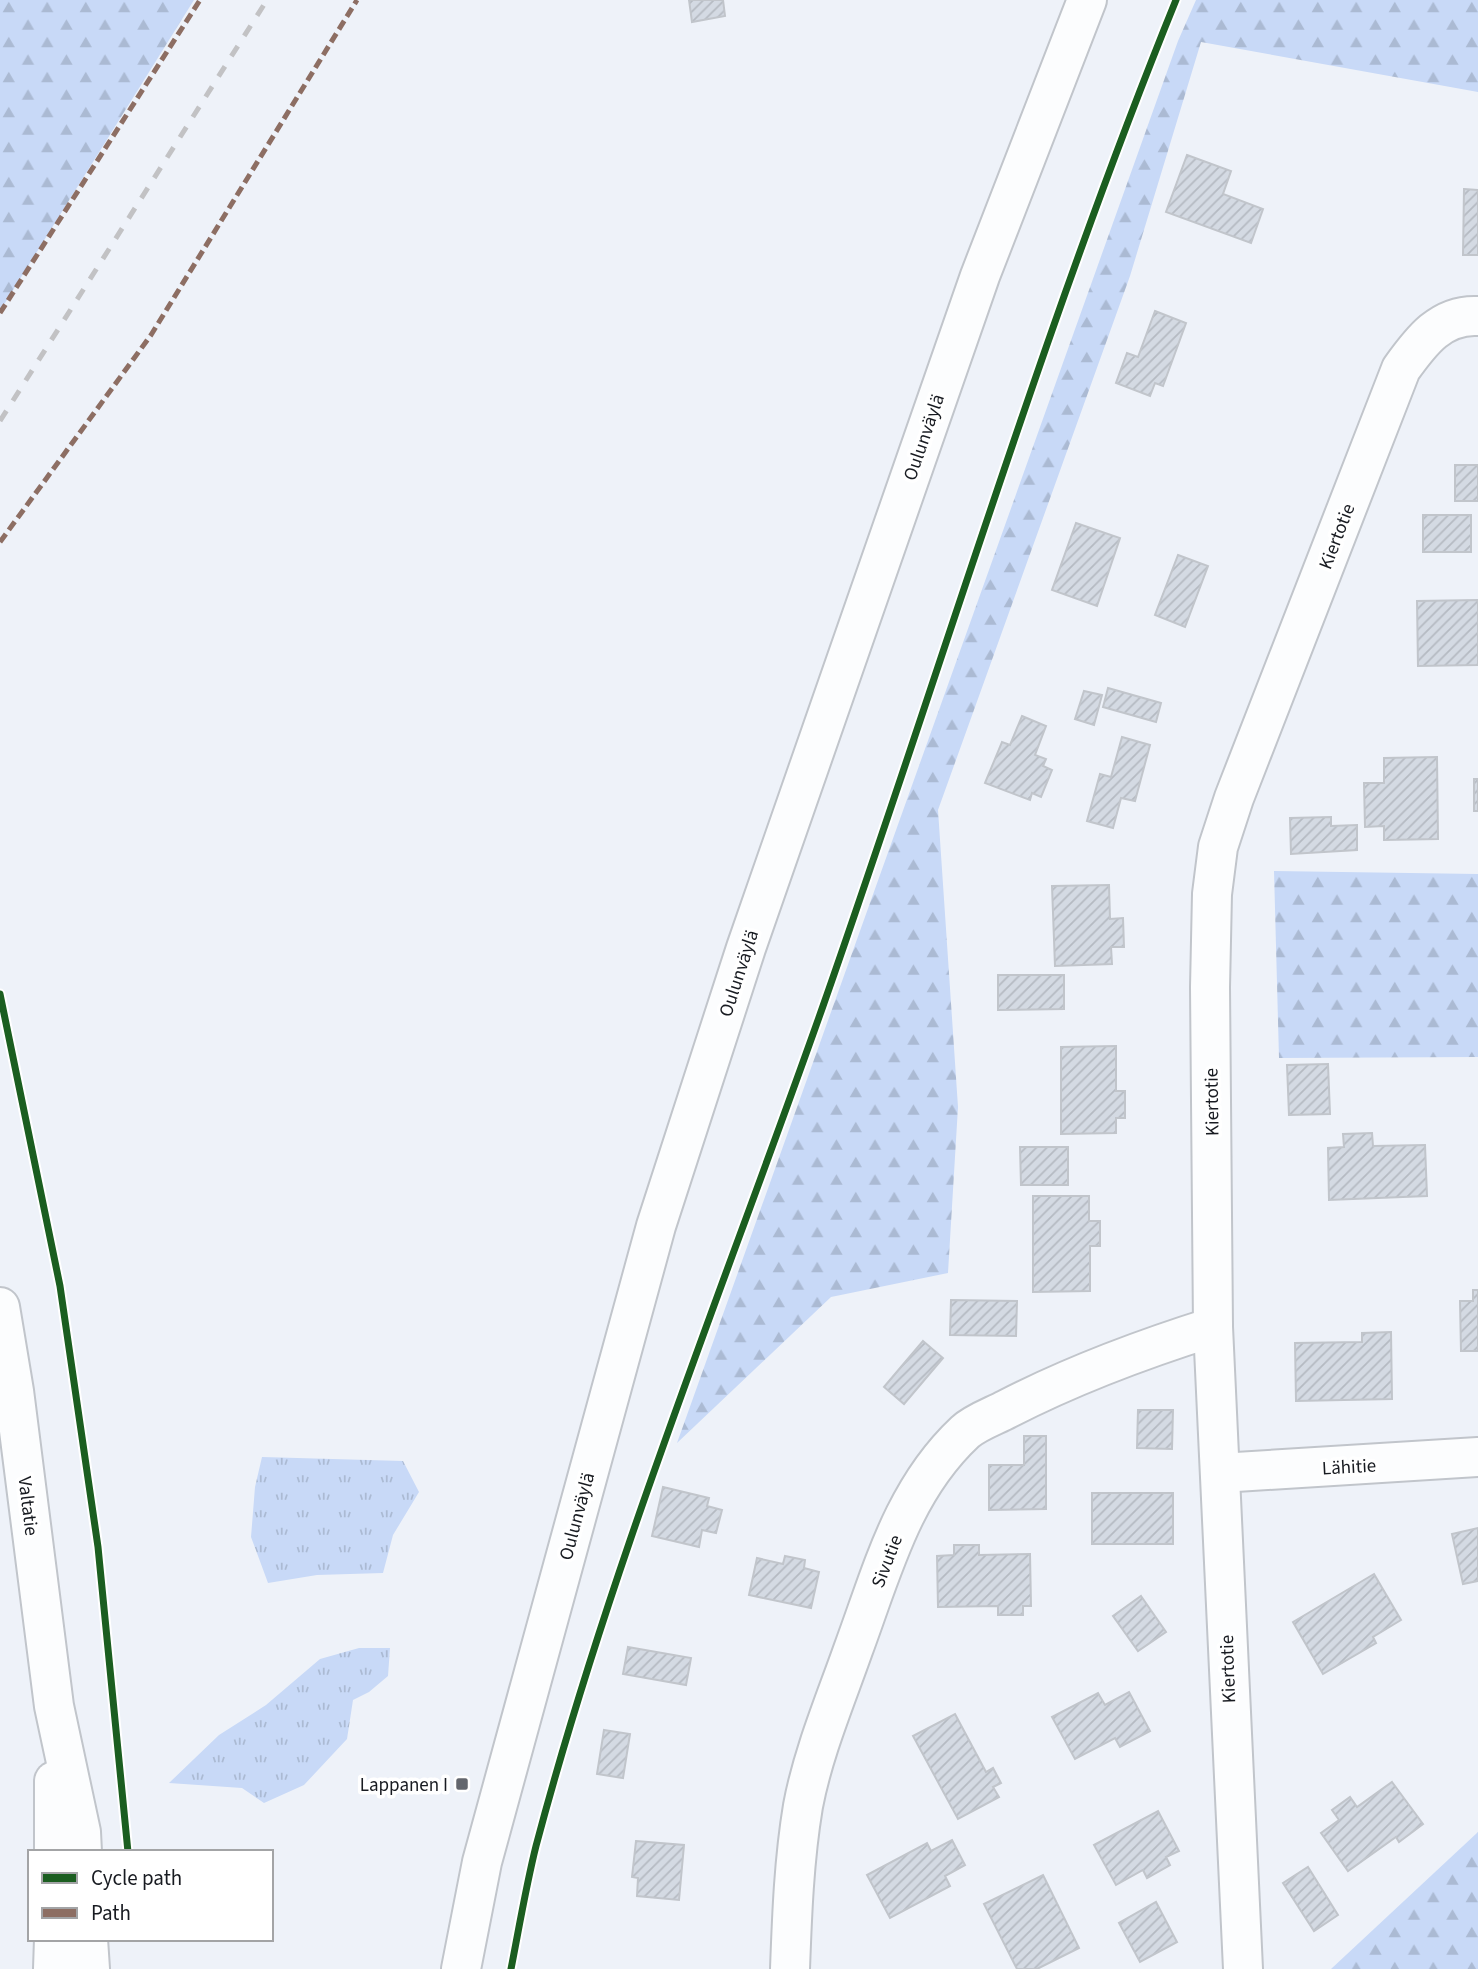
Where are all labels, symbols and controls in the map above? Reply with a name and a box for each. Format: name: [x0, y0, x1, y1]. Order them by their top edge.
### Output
street label: Oulunväylä: [897, 391, 952, 484]
street label: Kiertotie: [1313, 500, 1362, 573]
street label: Oulunväylä: [713, 927, 766, 1020]
street label: Kiertotie: [1198, 1068, 1227, 1136]
street label: Lähitie: [1321, 1453, 1377, 1482]
street label: Oulunväylä: [553, 1469, 602, 1563]
street label: Valtatie: [10, 1475, 45, 1537]
street label: Sivutie: [865, 1531, 910, 1592]
street label: Kiertotie: [1214, 1634, 1243, 1704]
place label: Lappanen I: [360, 1772, 448, 1799]
marker: Lappanen I: [454, 1776, 470, 1792]
legend: [28, 1850, 273, 1941]
text: Cycle path: [91, 1863, 182, 1893]
text: Path: [91, 1898, 131, 1928]

